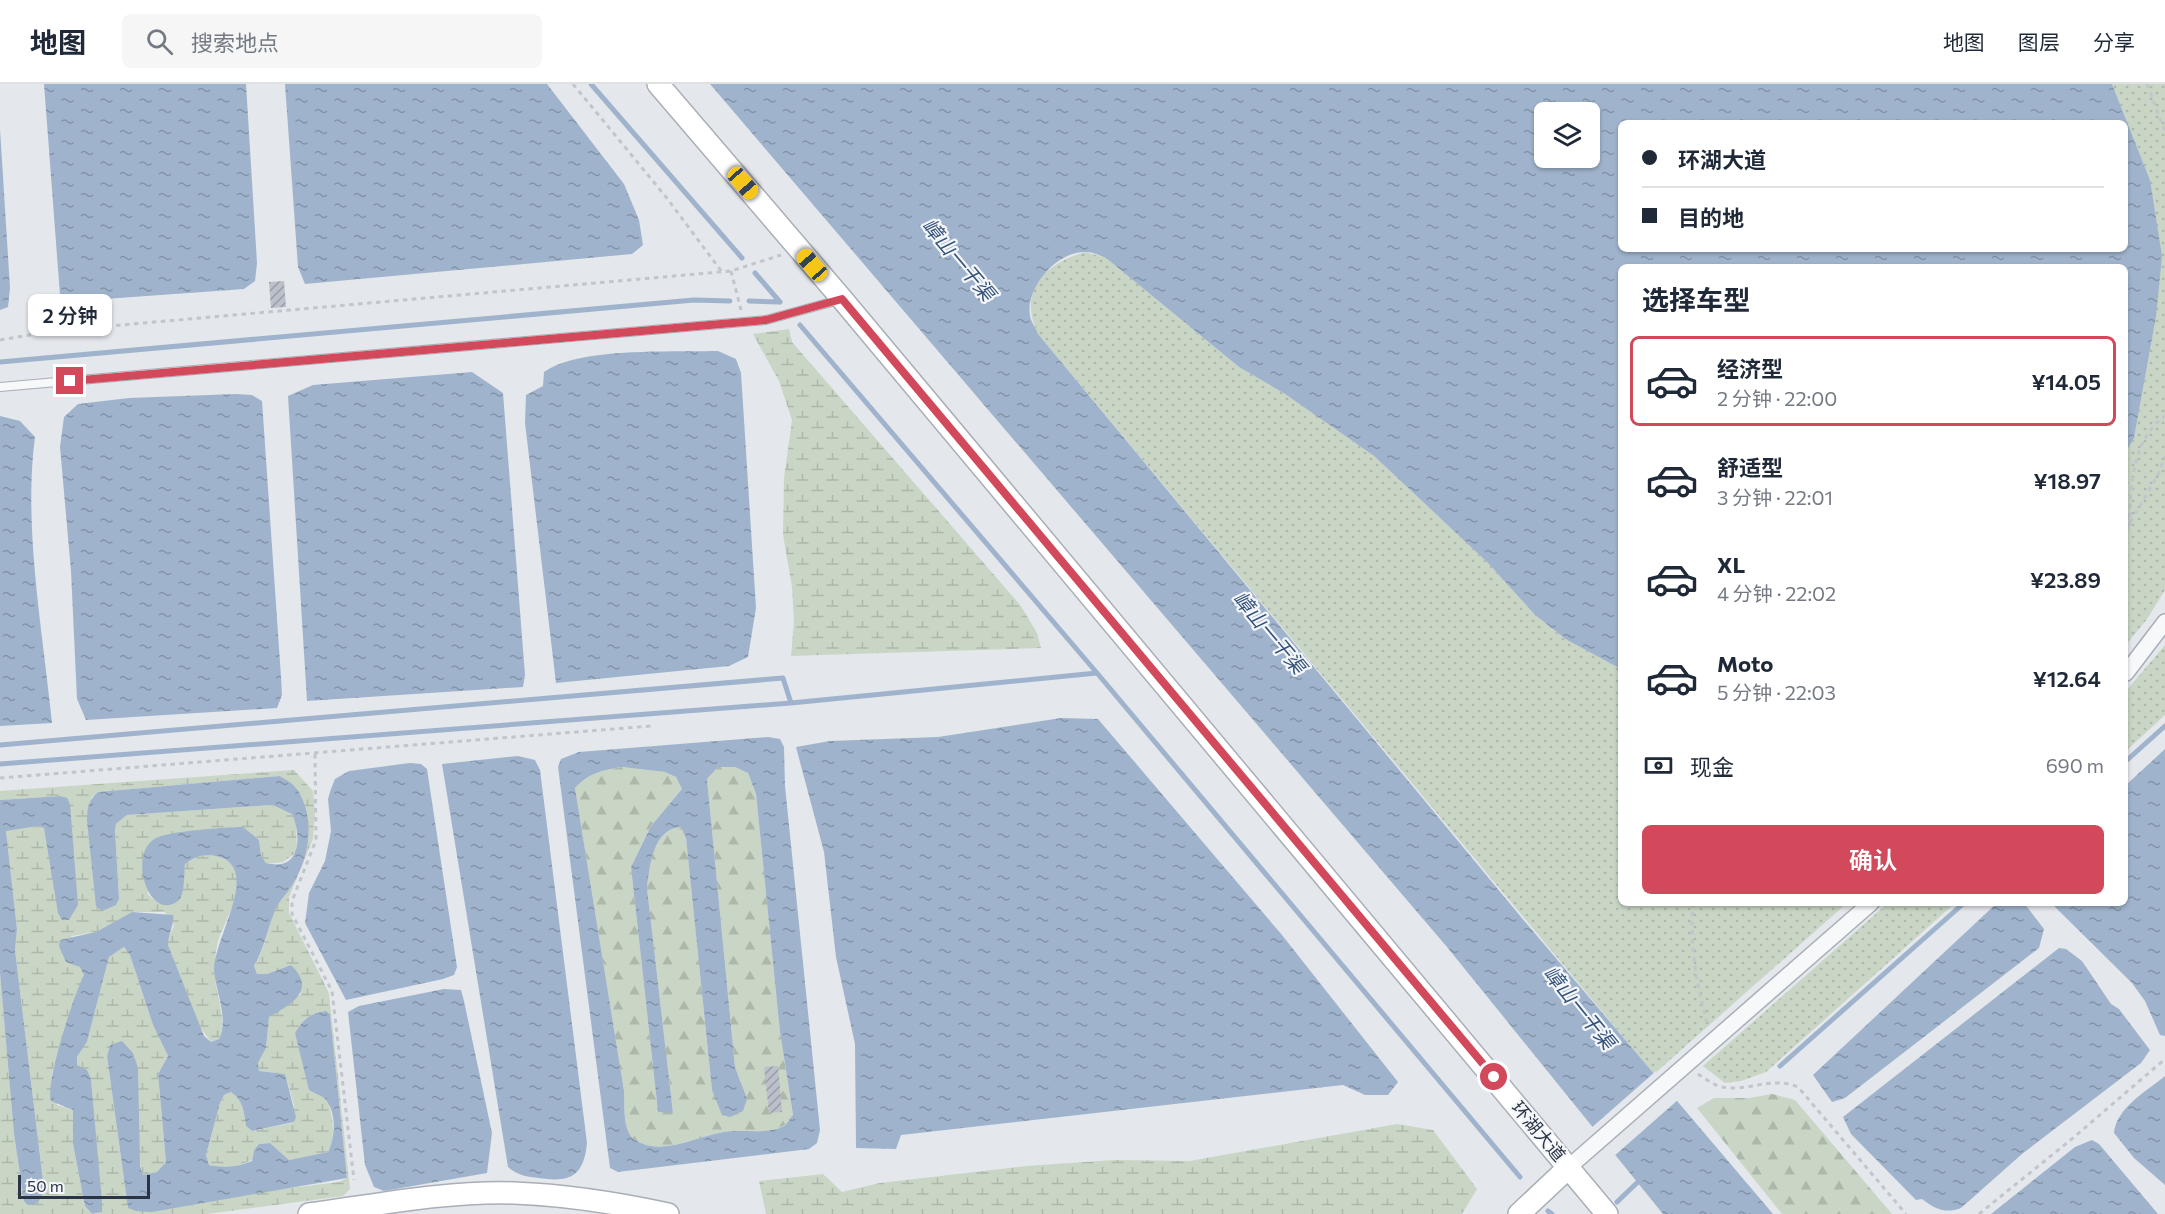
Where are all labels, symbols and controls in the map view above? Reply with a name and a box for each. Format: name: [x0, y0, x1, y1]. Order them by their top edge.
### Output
search box: [122, 14, 542, 68]
text: 地图: [30, 25, 86, 59]
icon: search: [143, 25, 176, 58]
text: 搜索地点: [191, 29, 279, 56]
text: 地图: [1943, 29, 1985, 54]
text: 图层: [2018, 29, 2060, 54]
text: 分享: [2093, 29, 2135, 54]
map controls: [1534, 102, 1600, 168]
button: layers: [1534, 102, 1600, 168]
text: 环湖大道: [1678, 146, 1766, 173]
car: [724, 164, 762, 202]
text: 目的地: [1678, 204, 1744, 231]
water label: 嶂山一干渠: [918, 213, 1002, 307]
car: [793, 246, 831, 284]
text: 选择车型: [1642, 283, 1750, 316]
callout: 2 分钟: [28, 294, 112, 336]
text: 2 分钟: [42, 303, 98, 327]
icon: car: [1645, 354, 1699, 408]
text: 经济型: [1717, 355, 1783, 382]
route end: [56, 367, 83, 394]
text: ¥14.05: [2031, 368, 2101, 395]
text: 2 分钟 · 22:00: [1717, 386, 1837, 410]
icon: car: [1645, 453, 1699, 507]
text: 舒适型: [1717, 454, 1783, 481]
text: ¥18.97: [2034, 467, 2101, 494]
text: 3 分钟 · 22:01: [1717, 485, 1833, 509]
text: XL: [1717, 551, 1745, 578]
icon: car: [1645, 552, 1699, 606]
text: ¥23.89: [2030, 566, 2101, 593]
text: 4 分钟 · 22:02: [1717, 581, 1836, 605]
water label: 嶂山一干渠: [1229, 586, 1313, 680]
text: Moto: [1717, 650, 1773, 677]
icon: car: [1645, 651, 1699, 705]
text: ¥12.64: [2033, 665, 2101, 692]
text: 5 分钟 · 22:03: [1717, 680, 1836, 704]
icon: cash: [1642, 749, 1675, 782]
text: 现金: [1690, 753, 1734, 780]
text: 690 m: [2046, 753, 2104, 777]
button: 确认: [1642, 825, 2104, 894]
water label: 嶂山一干渠: [1539, 961, 1623, 1056]
route start: [1480, 1063, 1507, 1090]
street label: 环湖大道: [1507, 1096, 1571, 1166]
scale bar: [18, 1172, 150, 1200]
text: 50 m: [27, 1176, 64, 1195]

